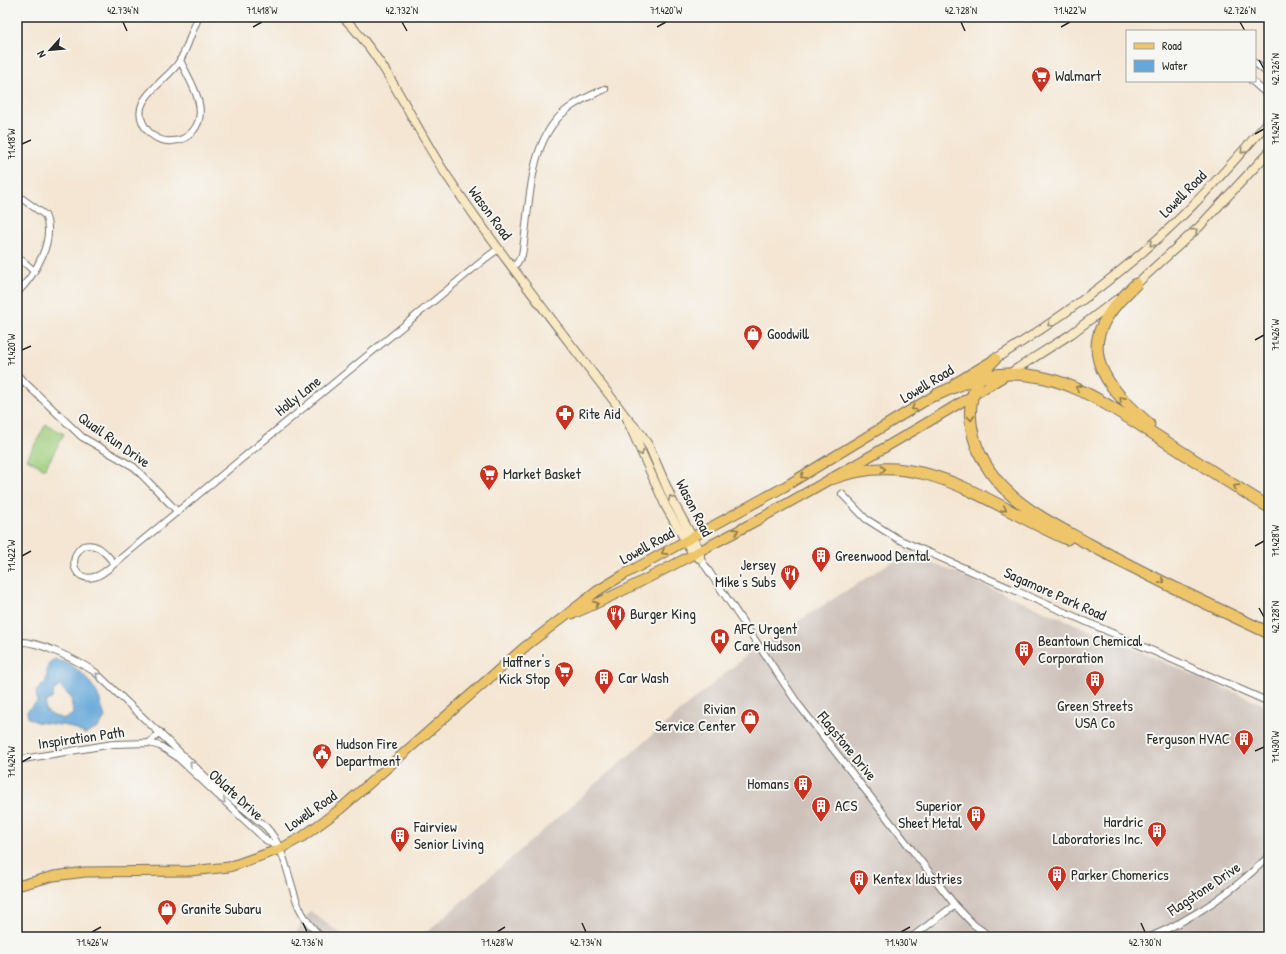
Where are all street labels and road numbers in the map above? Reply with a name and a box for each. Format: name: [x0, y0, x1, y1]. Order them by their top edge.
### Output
street label: Lowell Road: [1154, 165, 1211, 222]
street label: Wason Road: [464, 182, 517, 244]
street label: Lowell Road: [896, 359, 958, 408]
street label: Holly Lane: [270, 371, 325, 421]
street label: Quail Run Drive: [74, 407, 155, 472]
street label: Wason Road: [671, 475, 718, 540]
street label: Lowell Road: [616, 522, 678, 569]
street label: Sagamore Park Road: [1001, 562, 1110, 626]
street label: Flagstone Drive: [812, 706, 882, 785]
street label: Inspiration Path: [36, 721, 125, 754]
street label: Oblate Drive: [204, 764, 268, 825]
street label: Lowell Road: [281, 785, 341, 836]
street label: Flagstone Drive: [1162, 856, 1244, 921]

